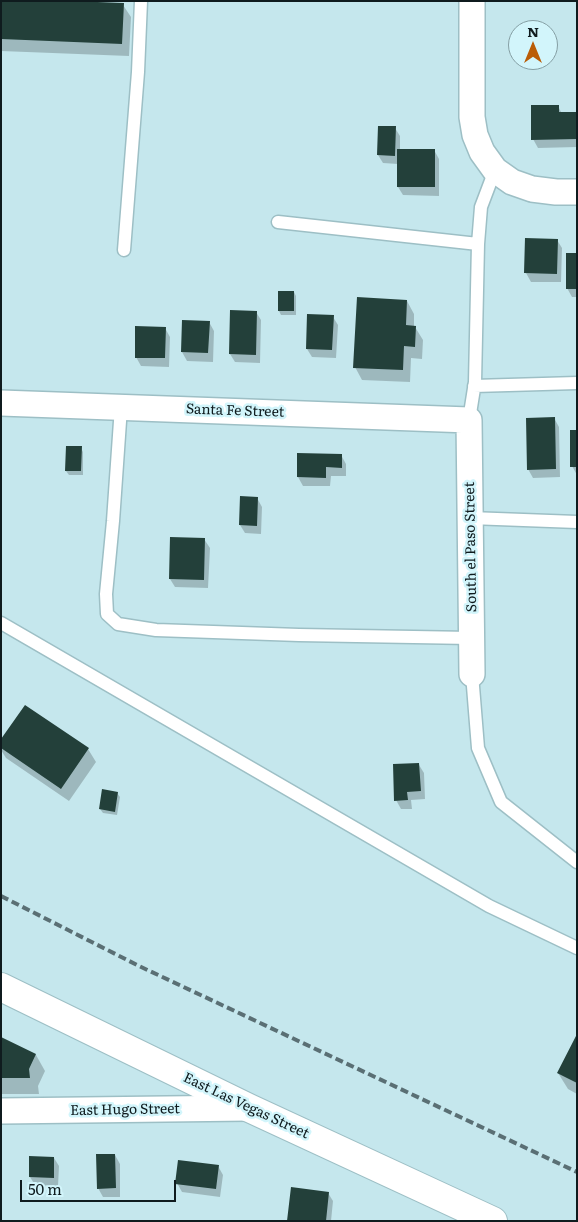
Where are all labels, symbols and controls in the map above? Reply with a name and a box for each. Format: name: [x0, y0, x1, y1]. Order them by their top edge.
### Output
north arrow: [508, 20, 558, 70]
text: N: [527, 21, 539, 41]
street label: Santa Fe Street: [185, 401, 285, 421]
street label: South el Paso Street: [461, 482, 481, 612]
street label: East Las Vegas Street: [180, 1069, 312, 1143]
street label: East Hugo Street: [70, 1101, 180, 1119]
scale bar: [22, 1170, 179, 1202]
text: 50 m: [28, 1177, 62, 1200]

